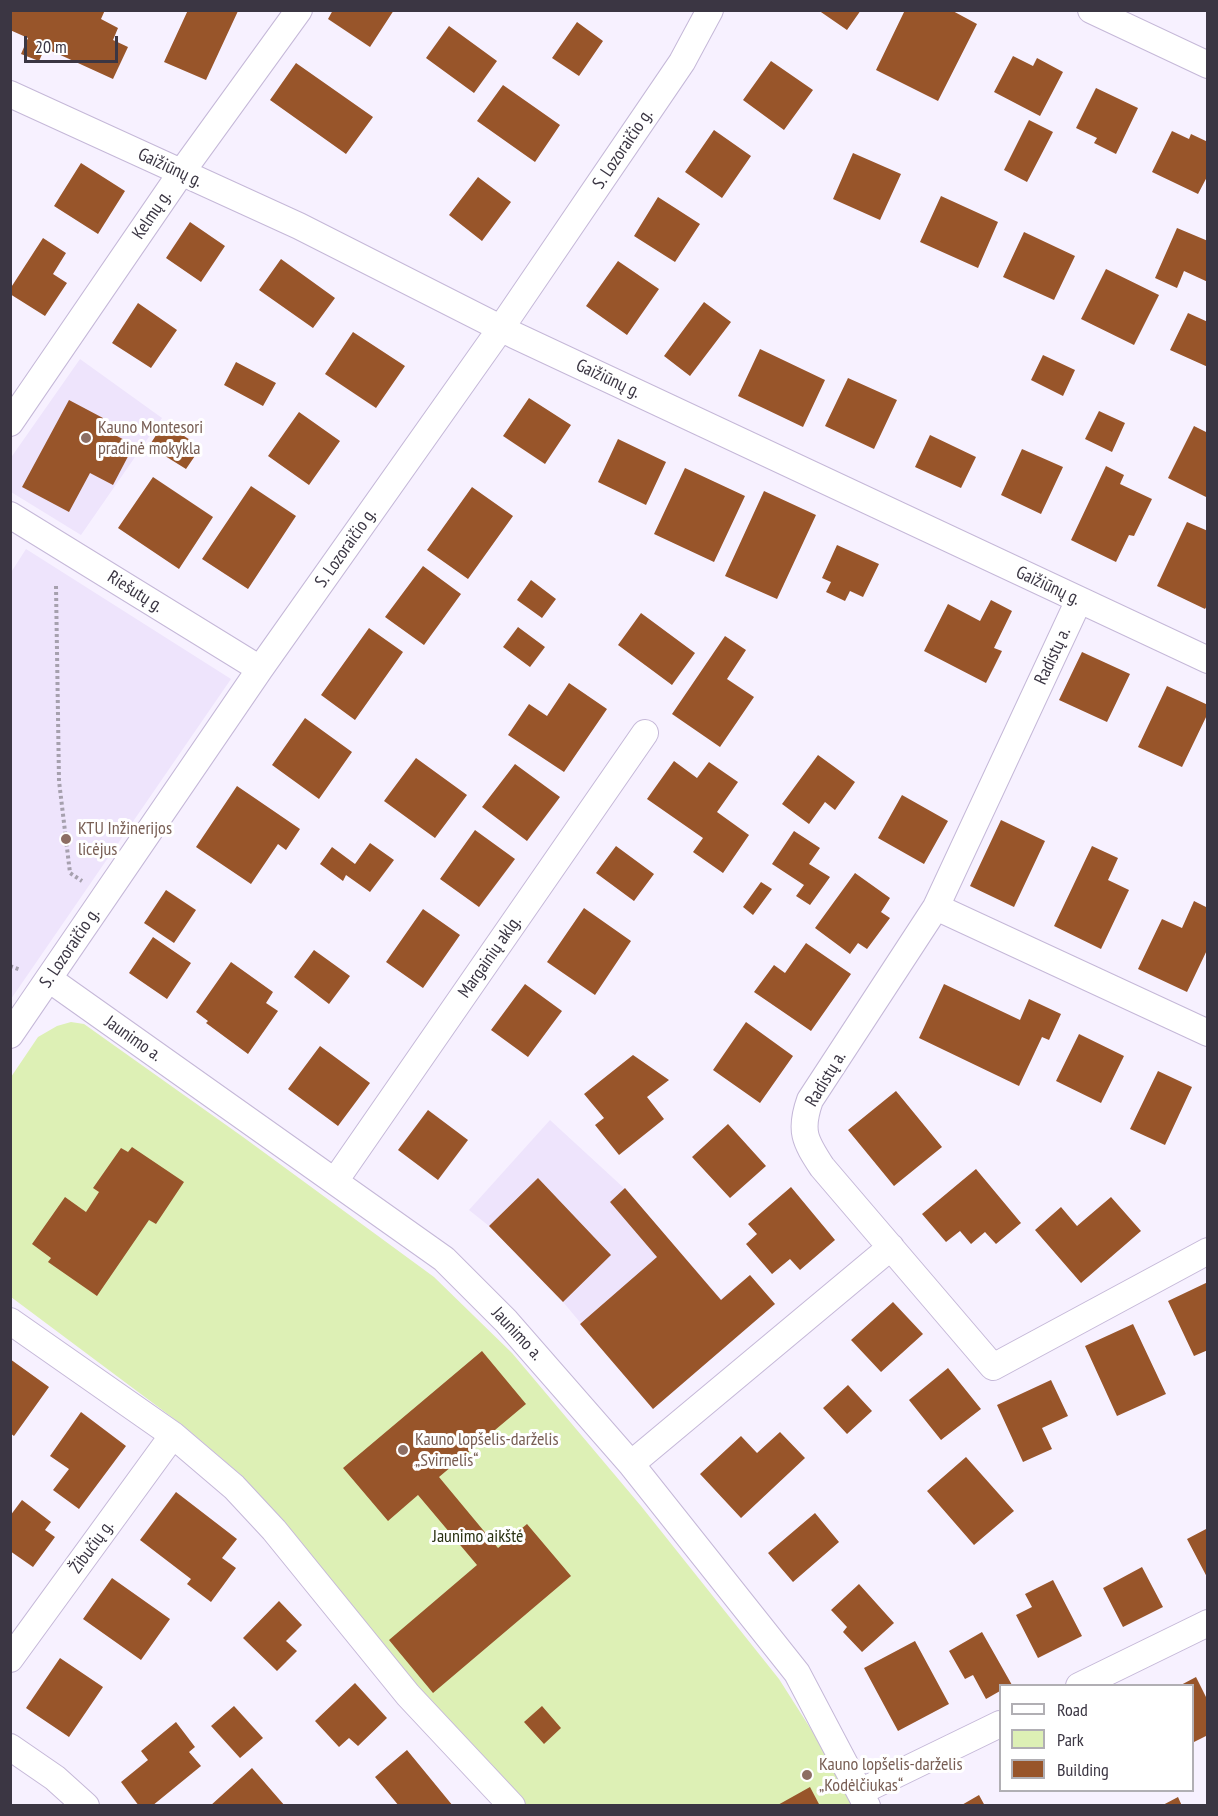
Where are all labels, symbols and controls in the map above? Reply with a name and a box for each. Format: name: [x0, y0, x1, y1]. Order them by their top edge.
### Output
scale bar: [27, 24, 122, 62]
text: 20 m: [35, 35, 67, 58]
street label: S. Lozoraičio g.: [588, 105, 658, 193]
street label: Gaižiūnų g.: [134, 144, 206, 192]
street label: Kelmų g.: [128, 187, 176, 243]
street label: Gaižiūnų g.: [572, 355, 644, 403]
place label: Kauno Montesori pradinė mokykla: [98, 417, 203, 460]
marker: Kauno Montesori pradinė mokykla: [79, 431, 93, 445]
street label: S. Lozoraičio g.: [311, 504, 381, 592]
street label: Gaižiūnų g.: [1012, 562, 1084, 610]
street label: Riešutų g.: [103, 567, 167, 617]
street label: Radistų a.: [1030, 624, 1076, 688]
place label: KTU Inžinerijos licėjus: [78, 818, 172, 860]
marker: KTU Inžinerijos licėjus: [59, 832, 73, 846]
street label: S. Lozoraičio g.: [35, 904, 105, 992]
street label: Margainių aklg.: [454, 912, 526, 1002]
street label: Jaunimo a.: [100, 1012, 166, 1066]
street label: Radistų a.: [801, 1047, 851, 1111]
street label: Jaunimo a.: [487, 1303, 547, 1365]
place label: Kauno lopšelis-darželis „Svirnelis“: [415, 1429, 559, 1472]
marker: Kauno lopšelis-darželis „Svirnelis“: [396, 1443, 410, 1457]
street label: Žibučių g.: [66, 1516, 118, 1578]
park label: Jaunimo aikštė: [433, 1526, 523, 1548]
legend: [999, 1684, 1194, 1792]
text: Road: [1057, 1698, 1088, 1721]
text: Park: [1057, 1728, 1084, 1751]
place label: Kauno lopšelis-darželis „Kodėlčiukas“: [819, 1754, 963, 1796]
text: Building: [1057, 1758, 1109, 1781]
marker: Kauno lopšelis-darželis „Kodėlčiukas“: [800, 1768, 814, 1782]

